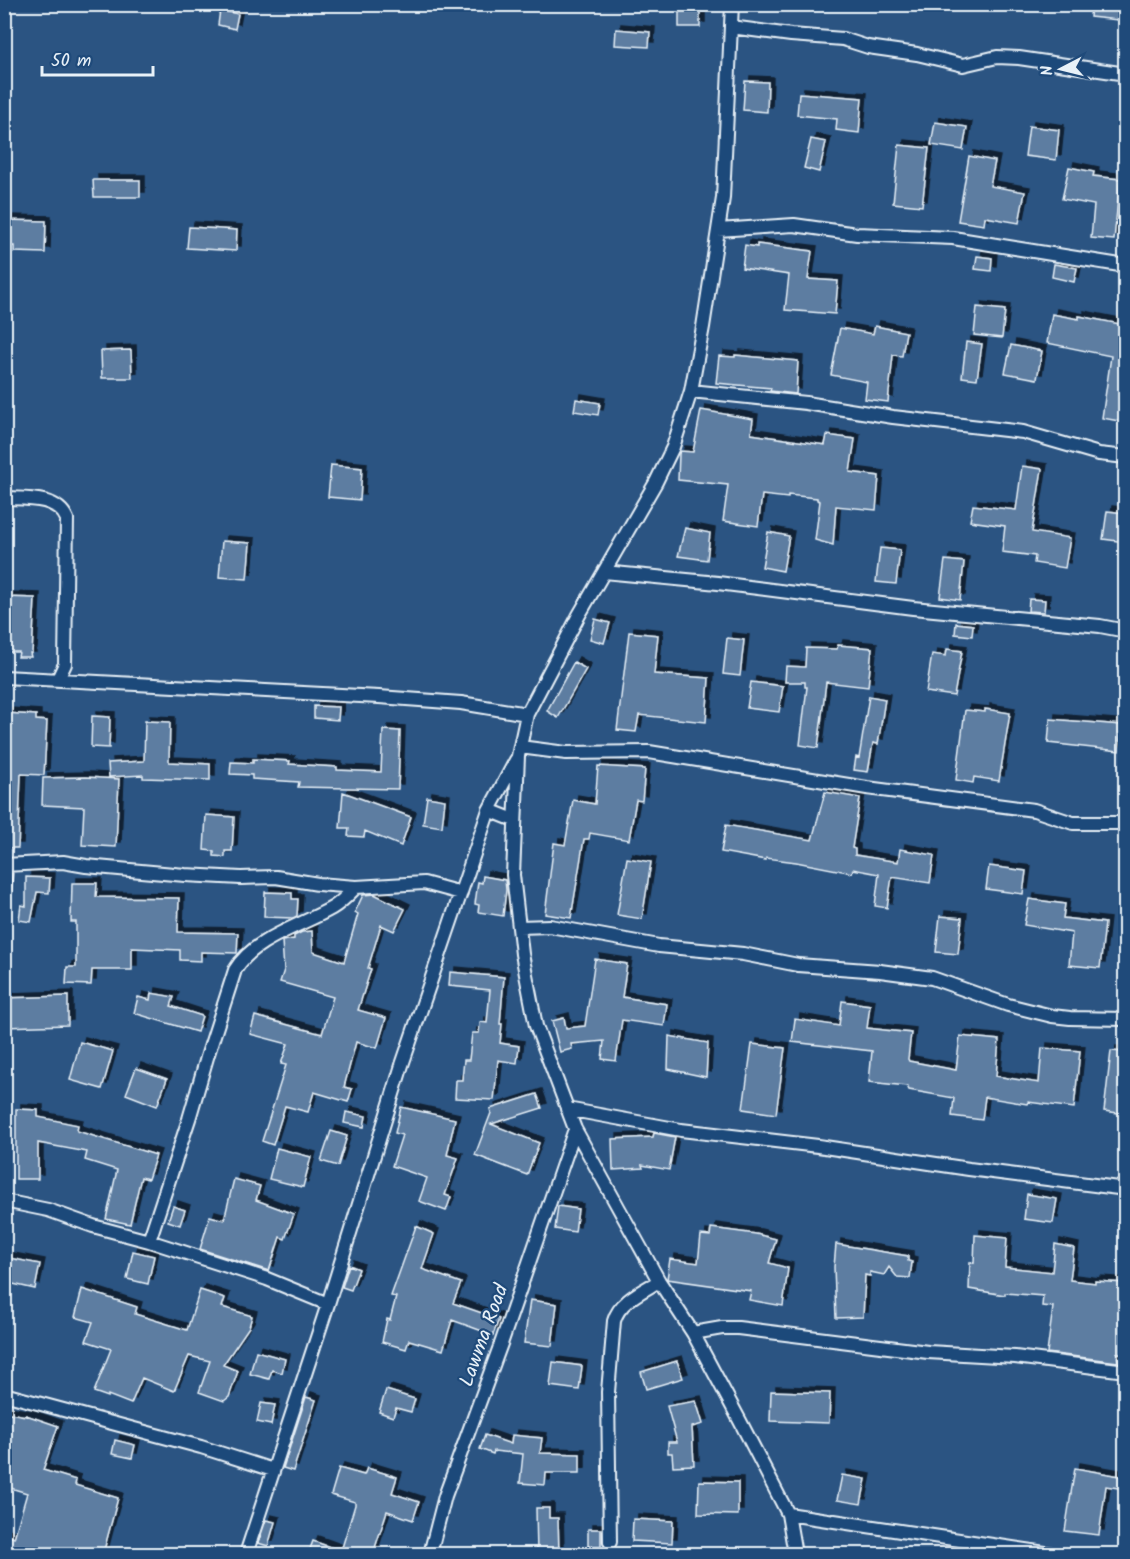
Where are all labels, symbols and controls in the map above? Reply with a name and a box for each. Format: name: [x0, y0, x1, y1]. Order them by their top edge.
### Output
scale bar: [42, 39, 153, 77]
north arrow: [1031, 39, 1091, 99]
text: 50 m: [51, 47, 91, 76]
text: N: [1035, 64, 1061, 77]
street label: Lawma Road: [452, 1279, 519, 1392]

